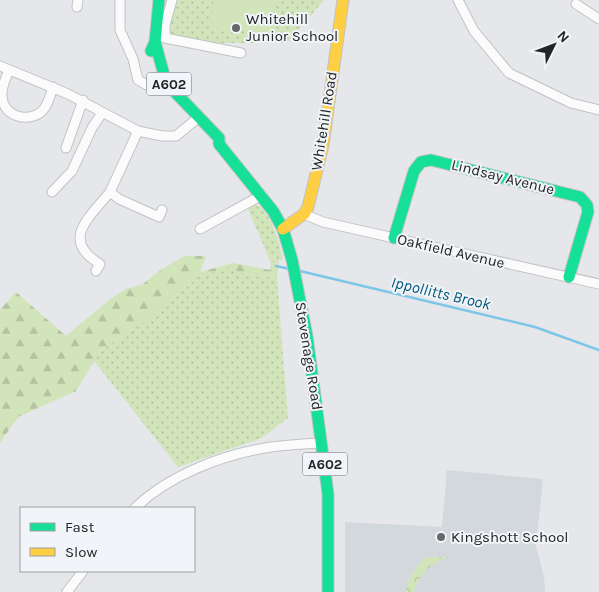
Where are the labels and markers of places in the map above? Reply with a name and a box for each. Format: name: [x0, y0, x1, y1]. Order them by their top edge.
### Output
place label: Whitehill Junior School: [246, 10, 338, 45]
marker: Whitehill Junior School: [230, 22, 242, 34]
place label: Kingshott School: [451, 528, 569, 546]
marker: Kingshott School: [435, 531, 447, 543]

